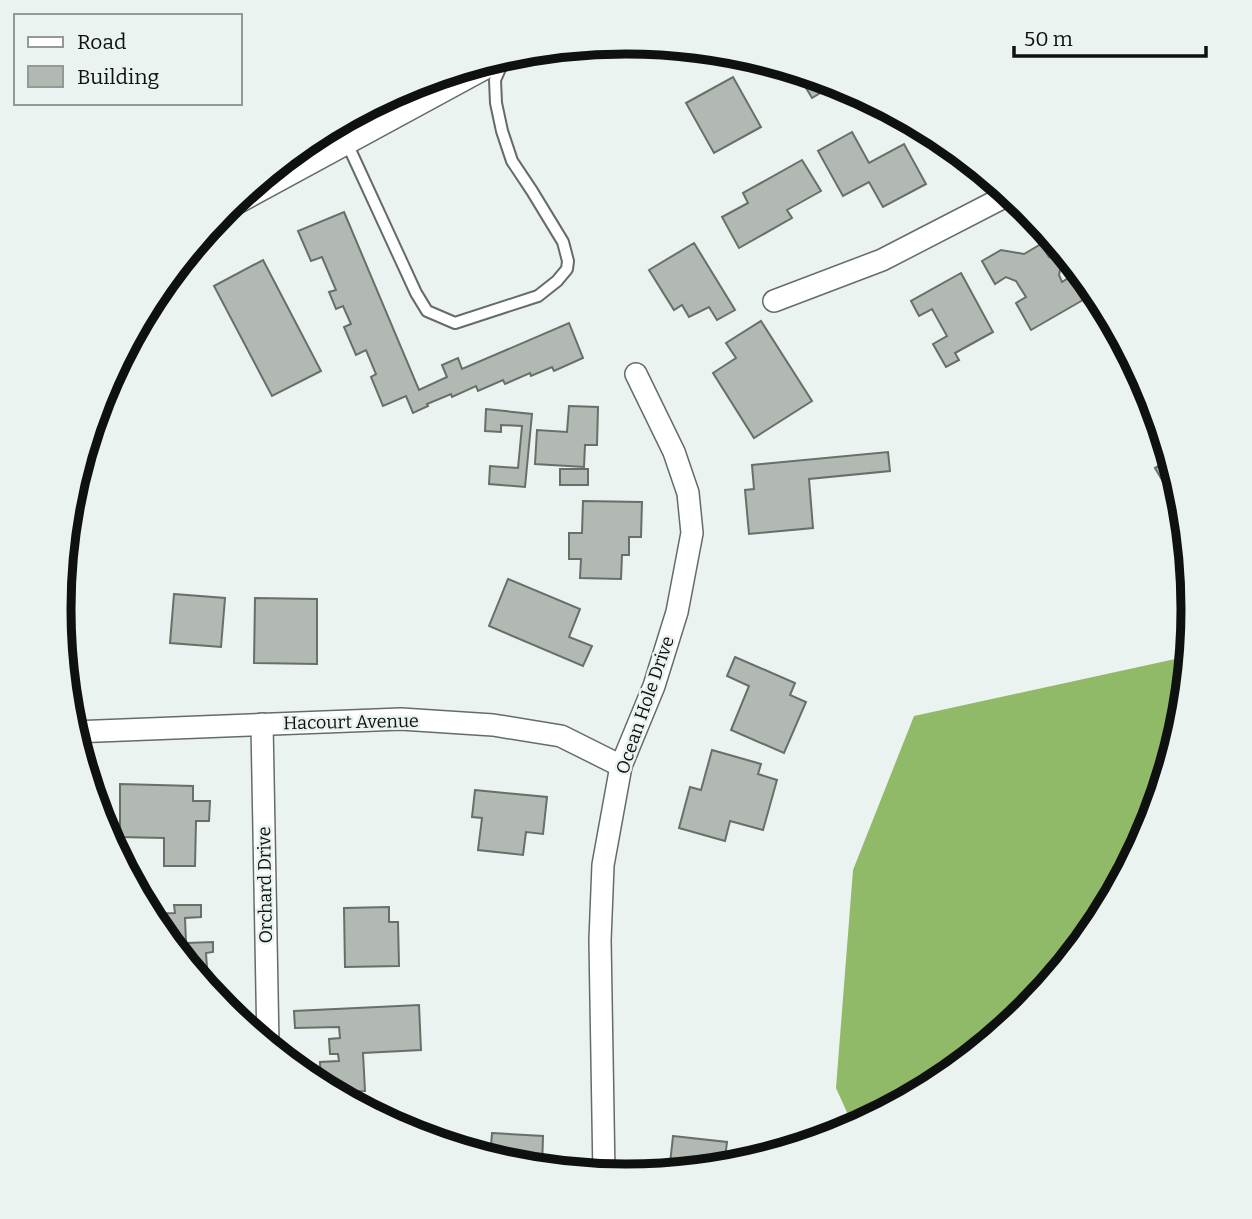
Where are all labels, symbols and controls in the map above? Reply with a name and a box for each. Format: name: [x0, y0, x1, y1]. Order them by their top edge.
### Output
legend: [14, 14, 242, 105]
scale bar: [1014, 14, 1206, 58]
text: 50 m: [1024, 26, 1073, 52]
text: Road: [77, 29, 126, 55]
text: Building: [77, 64, 160, 90]
street label: Ocean Hole Drive: [611, 633, 679, 777]
street label: Hacourt Avenue: [283, 710, 419, 734]
street label: Orchard Drive: [253, 826, 277, 944]

